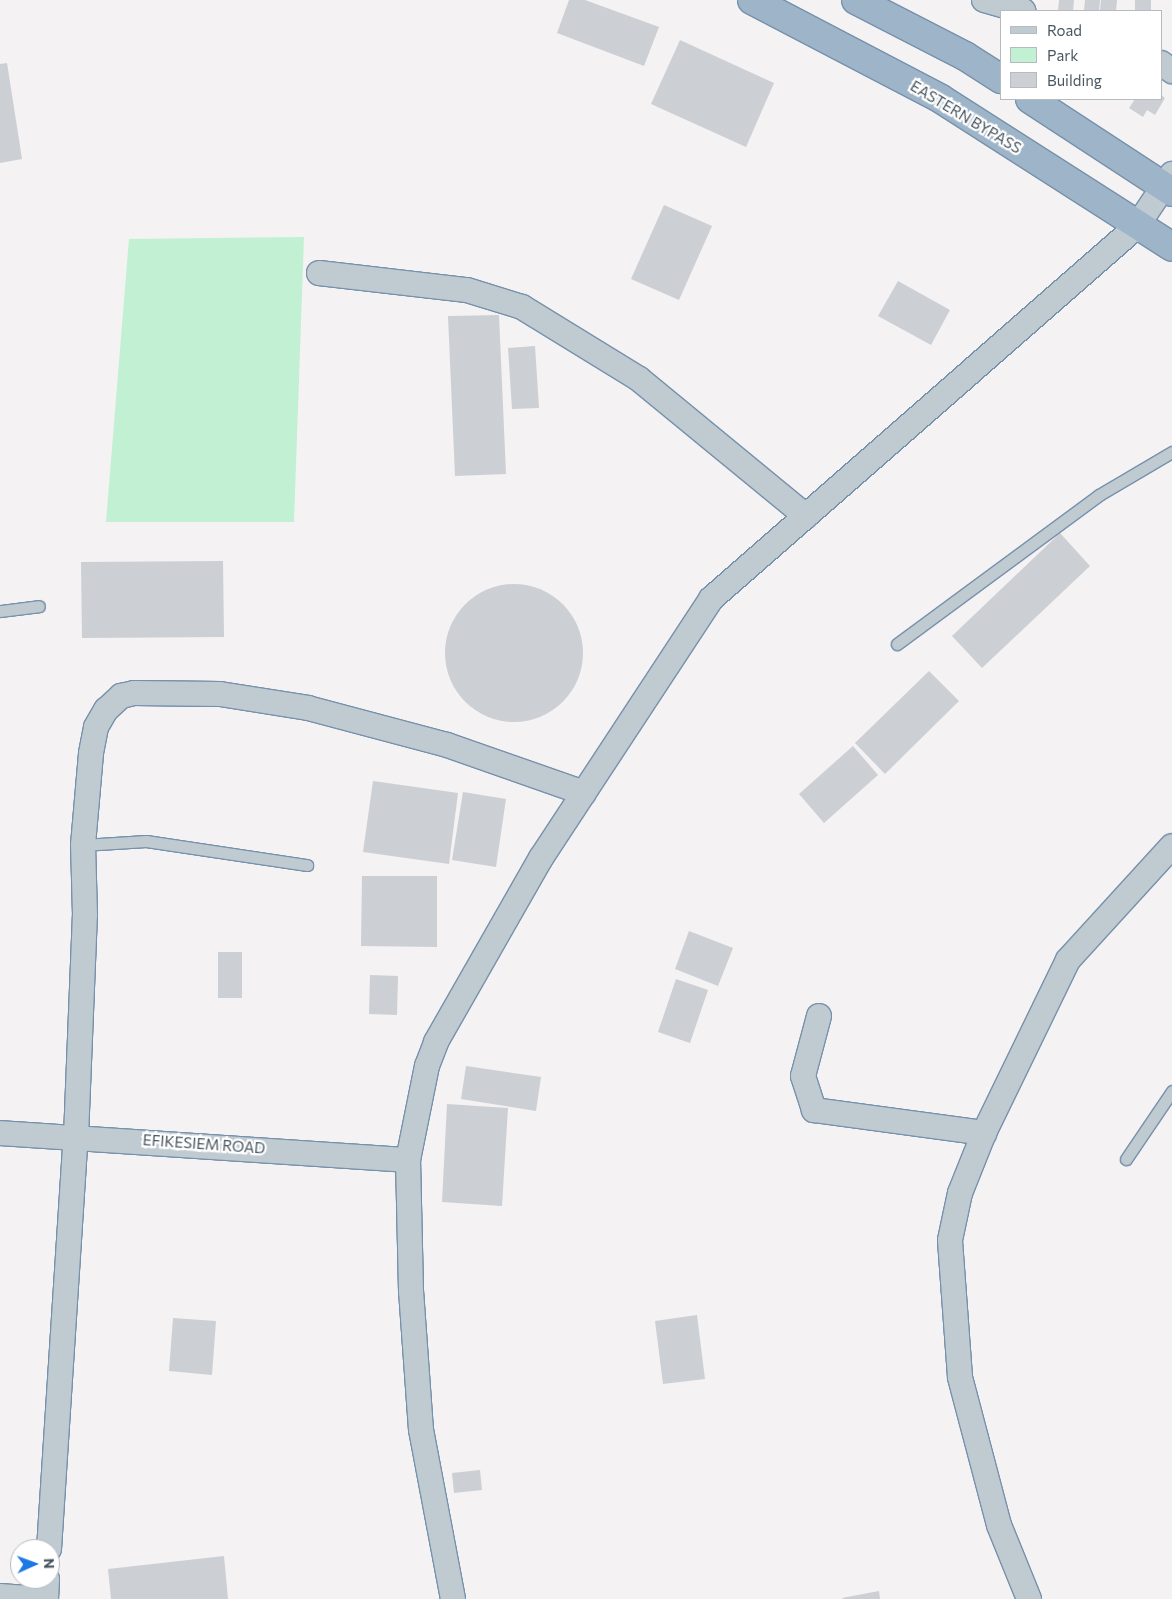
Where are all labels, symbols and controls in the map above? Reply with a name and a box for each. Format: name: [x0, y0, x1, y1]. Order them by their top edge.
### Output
legend: [1000, 10, 1162, 100]
text: Road: [1047, 21, 1082, 39]
text: Park: [1047, 46, 1078, 64]
text: Building: [1047, 71, 1102, 89]
street label: EASTERN BYPASS: [907, 77, 1025, 157]
street label: EFIKESIEM ROAD: [142, 1131, 266, 1157]
north arrow: [10, 1539, 60, 1589]
text: N: [41, 1558, 58, 1569]

